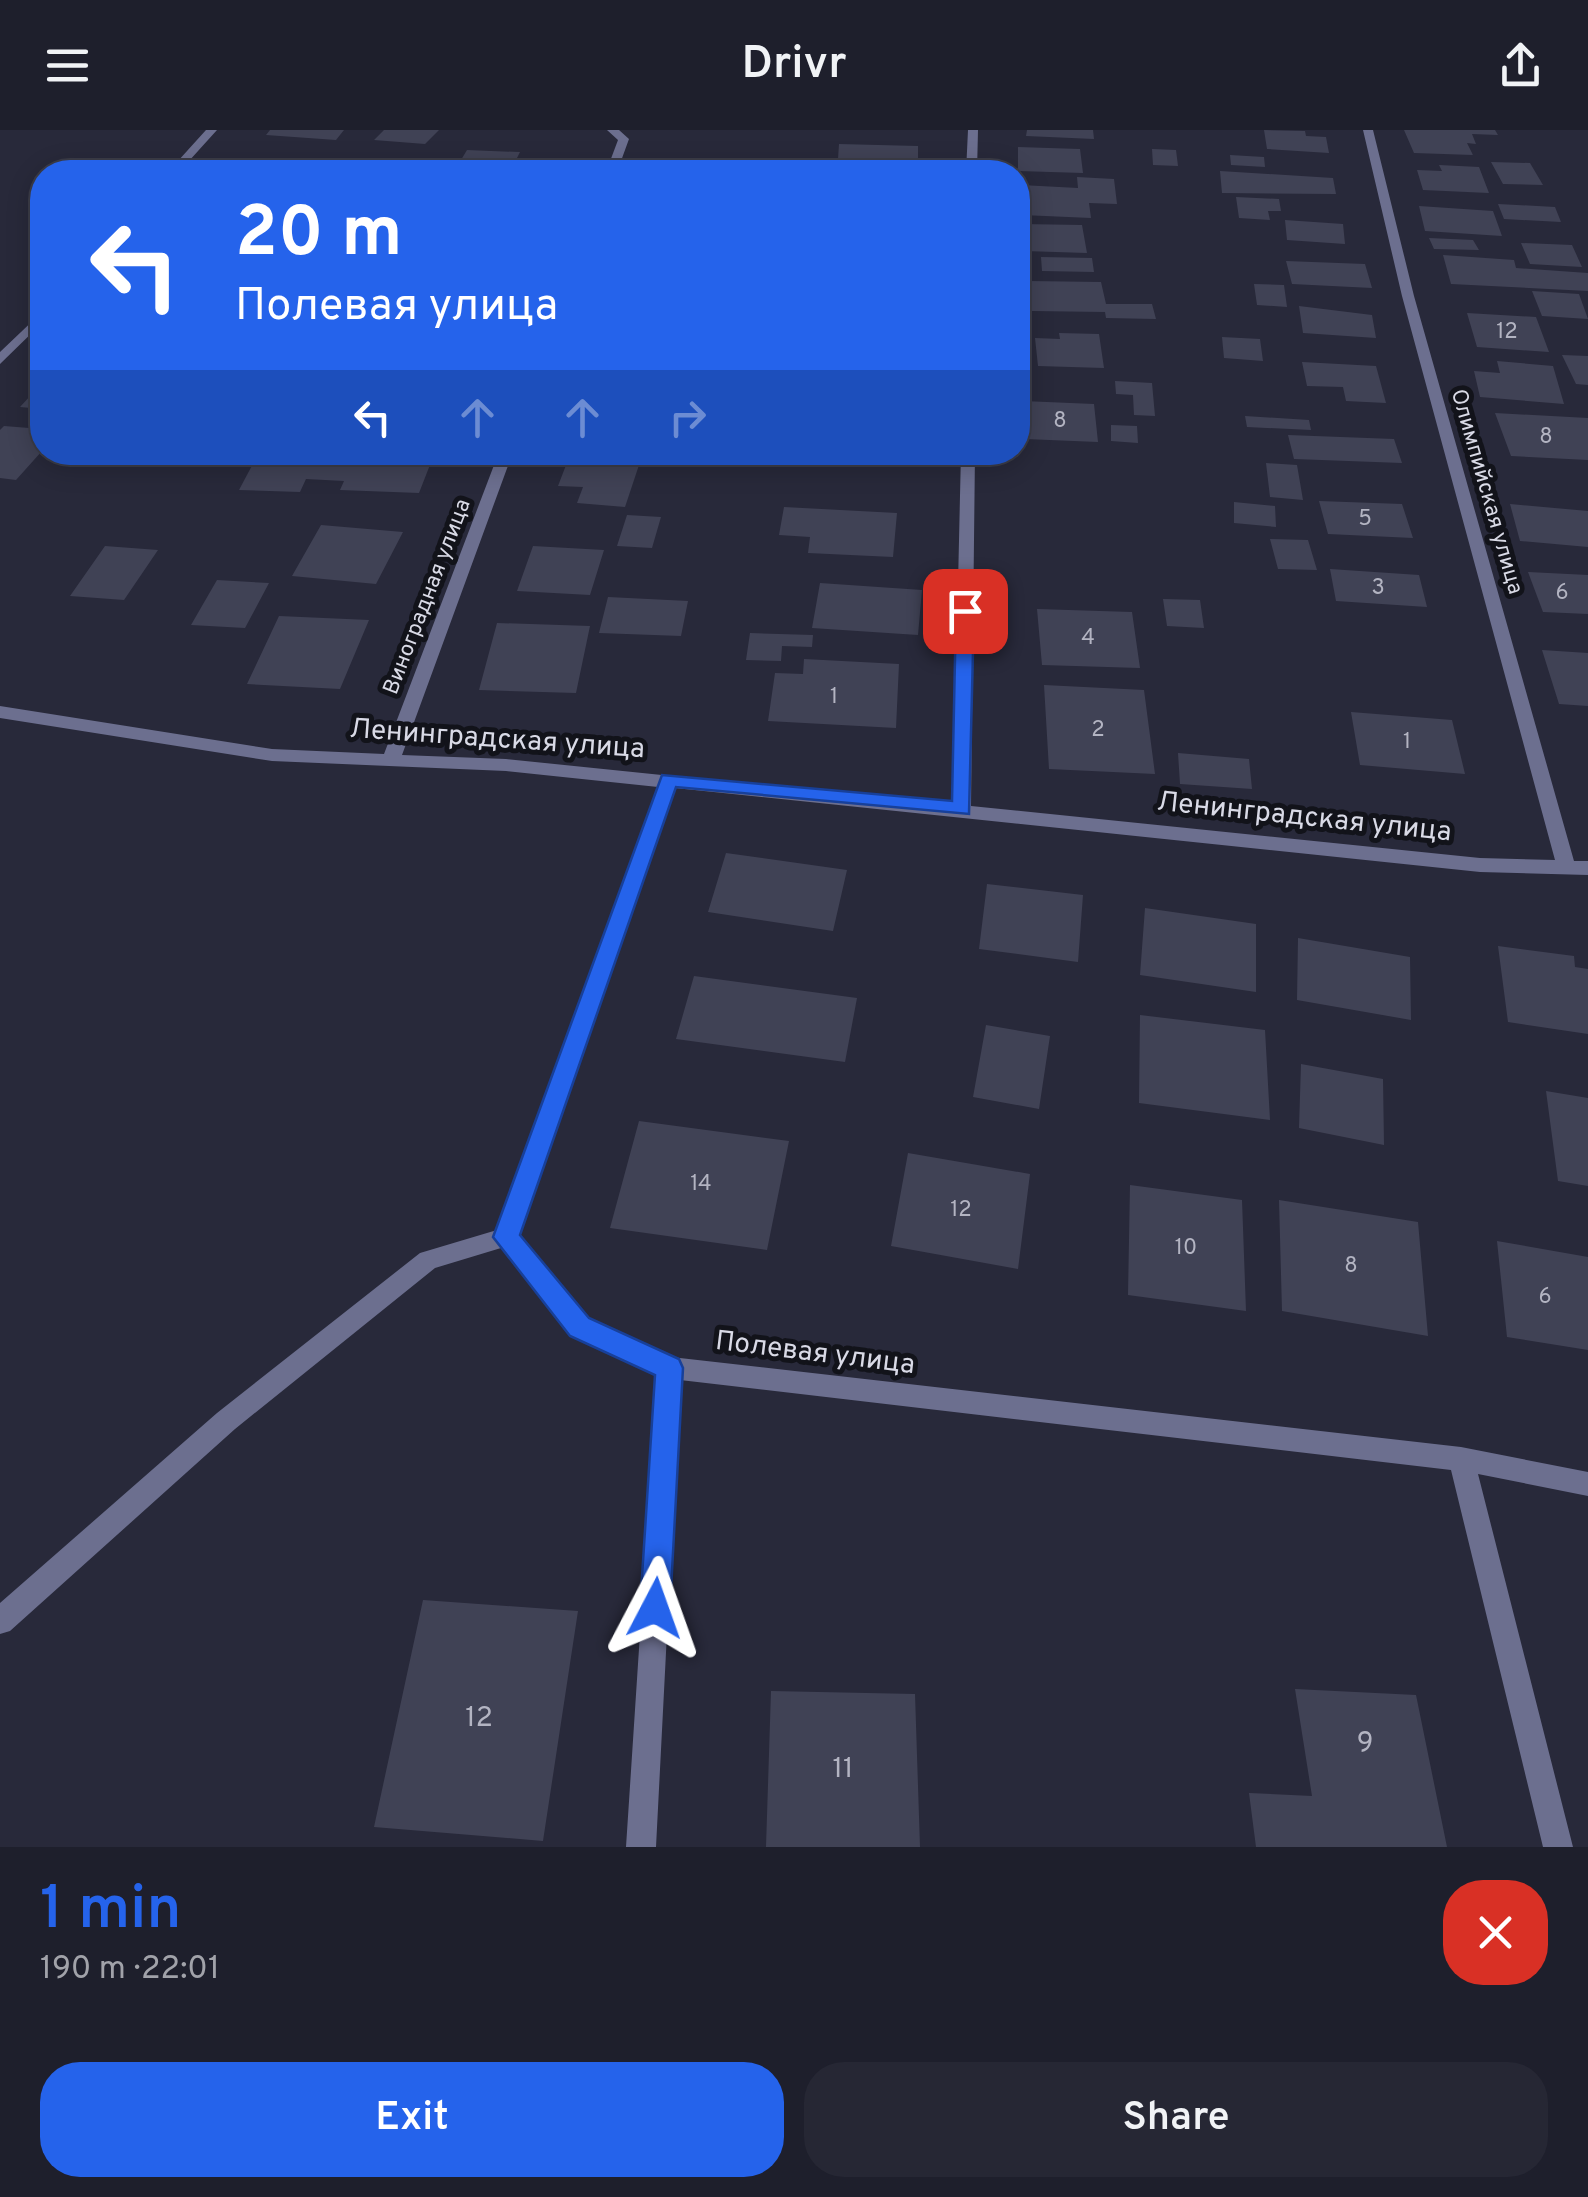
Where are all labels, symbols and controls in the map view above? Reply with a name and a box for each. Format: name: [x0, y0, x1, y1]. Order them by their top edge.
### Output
text: Drivr: [741, 37, 847, 94]
icon: menu: [40, 38, 95, 93]
icon: share: [1493, 38, 1548, 93]
text: 20 m: [235, 192, 403, 281]
icon: left: [70, 200, 200, 330]
text: Полевая улица: [235, 279, 558, 336]
house number: 12: [1496, 319, 1518, 346]
street label: Олимпийская улица: [1444, 386, 1528, 598]
icon: left: [345, 390, 400, 445]
icon: ahead: [450, 390, 505, 445]
icon: ahead: [555, 390, 610, 445]
icon: right: [660, 390, 715, 445]
house number: 8: [1053, 408, 1067, 435]
house number: 8: [1539, 424, 1553, 451]
street label: Виноградная улица: [378, 495, 478, 699]
house number: 5: [1358, 506, 1372, 533]
pin: [923, 569, 1008, 654]
house number: 3: [1371, 575, 1385, 602]
house number: 6: [1555, 580, 1569, 607]
icon: arrive: [938, 584, 993, 639]
house number: 4: [1081, 625, 1095, 652]
house number: 1: [830, 684, 838, 711]
street label: Ленинградская улица: [348, 712, 646, 768]
house number: 2: [1091, 717, 1105, 744]
house number: 1: [1403, 729, 1411, 756]
street label: Ленинградская улица: [1155, 785, 1453, 851]
house number: 14: [690, 1171, 712, 1198]
house number: 12: [950, 1197, 972, 1224]
house number: 10: [1175, 1235, 1197, 1262]
house number: 8: [1344, 1253, 1358, 1280]
house number: 6: [1538, 1284, 1552, 1311]
street label: Полевая улица: [713, 1324, 917, 1384]
position arrow: [603, 1556, 707, 1660]
house number: 12: [465, 1701, 493, 1737]
house number: 9: [1357, 1726, 1373, 1762]
house number: 11: [833, 1752, 853, 1788]
text: 1 min: [40, 1874, 181, 1950]
button: close: [1443, 1880, 1548, 1985]
text: 190 m · 22:01: [40, 1950, 220, 1990]
button: Exit: [40, 2062, 784, 2177]
button: Share: [804, 2062, 1548, 2177]

